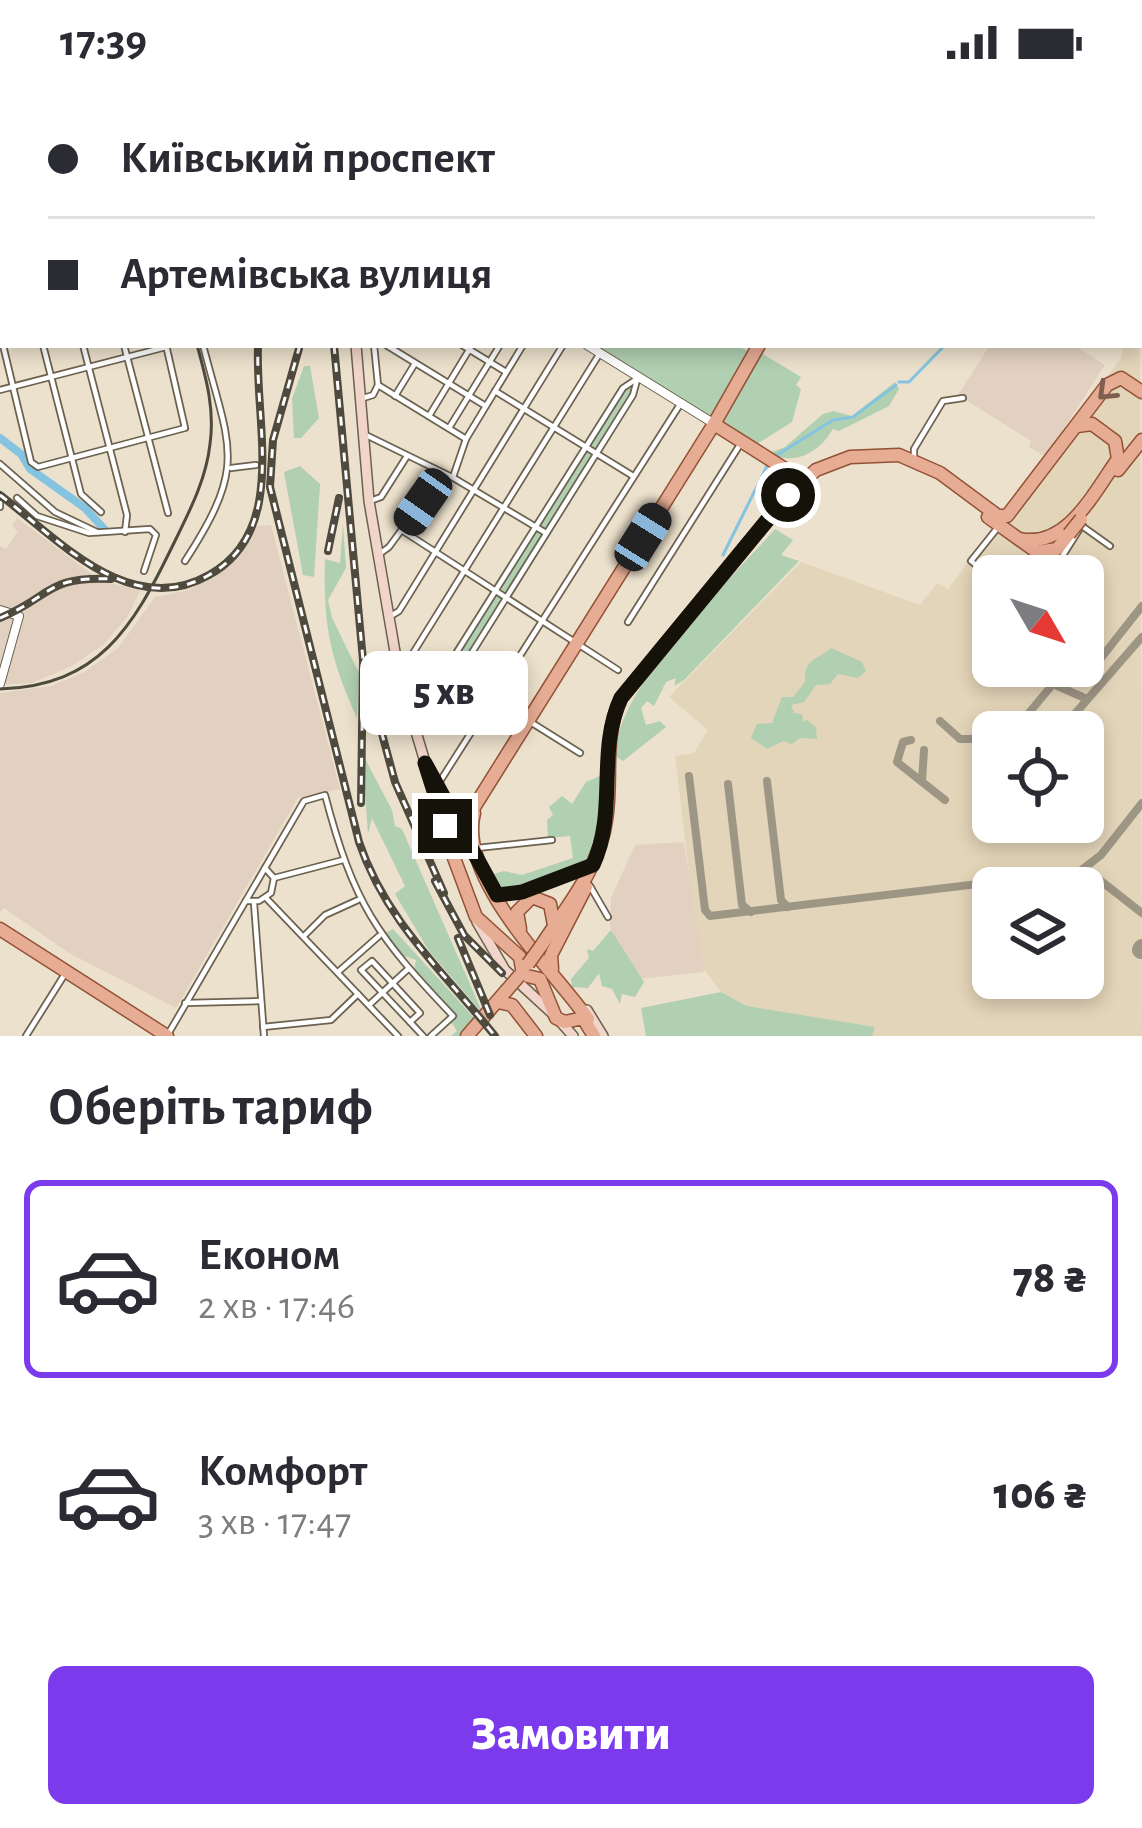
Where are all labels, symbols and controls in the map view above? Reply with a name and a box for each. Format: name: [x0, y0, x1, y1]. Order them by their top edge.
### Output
text: 17:39: [60, 19, 147, 64]
text: Київський проспект: [120, 136, 495, 181]
text: Артемівська вулиця: [120, 252, 493, 297]
one-way arrow: [1098, 378, 1120, 400]
car: [388, 462, 458, 542]
route start: [761, 468, 815, 522]
car: [609, 497, 677, 577]
north arrow: [972, 555, 1104, 687]
map controls: [972, 555, 1104, 999]
callout: 5 хв: [361, 652, 529, 736]
text: 5 хв: [414, 673, 474, 712]
button: locate: [972, 711, 1104, 843]
route end: [418, 799, 472, 853]
button: layers: [972, 867, 1104, 999]
text: Оберіть тариф: [48, 1081, 373, 1135]
icon: car: [54, 1225, 162, 1333]
text: Економ: [198, 1233, 341, 1278]
text: 78 ₴: [1013, 1256, 1088, 1301]
text: 2 хв · 17:46: [198, 1287, 355, 1326]
icon: car: [54, 1441, 162, 1549]
text: Комфорт: [198, 1449, 367, 1494]
text: 106 ₴: [994, 1472, 1088, 1517]
text: 3 хв · 17:47: [198, 1503, 351, 1542]
button: Замовити: [48, 1666, 1094, 1804]

